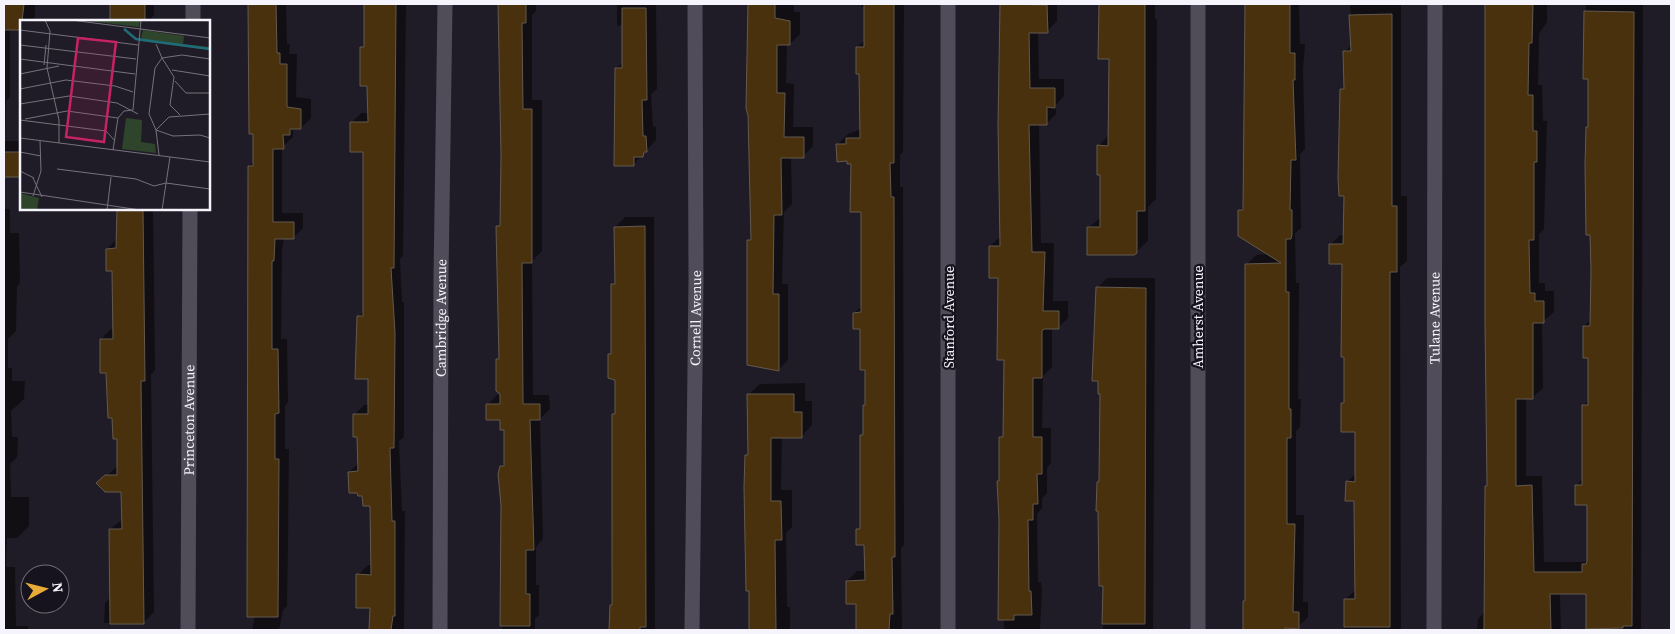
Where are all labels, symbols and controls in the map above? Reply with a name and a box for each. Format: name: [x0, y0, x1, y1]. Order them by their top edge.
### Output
inset map: [20, 20, 210, 210]
street label: Cambridge Avenue: [431, 259, 451, 377]
street label: Amherst Avenue: [1188, 265, 1208, 369]
street label: Stanford Avenue: [939, 266, 959, 368]
street label: Cornell Avenue: [685, 270, 706, 366]
street label: Tulane Avenue: [1424, 272, 1445, 364]
street label: Princeton Avenue: [179, 365, 199, 475]
north arrow: [20, 564, 70, 614]
text: N: [47, 581, 68, 594]

